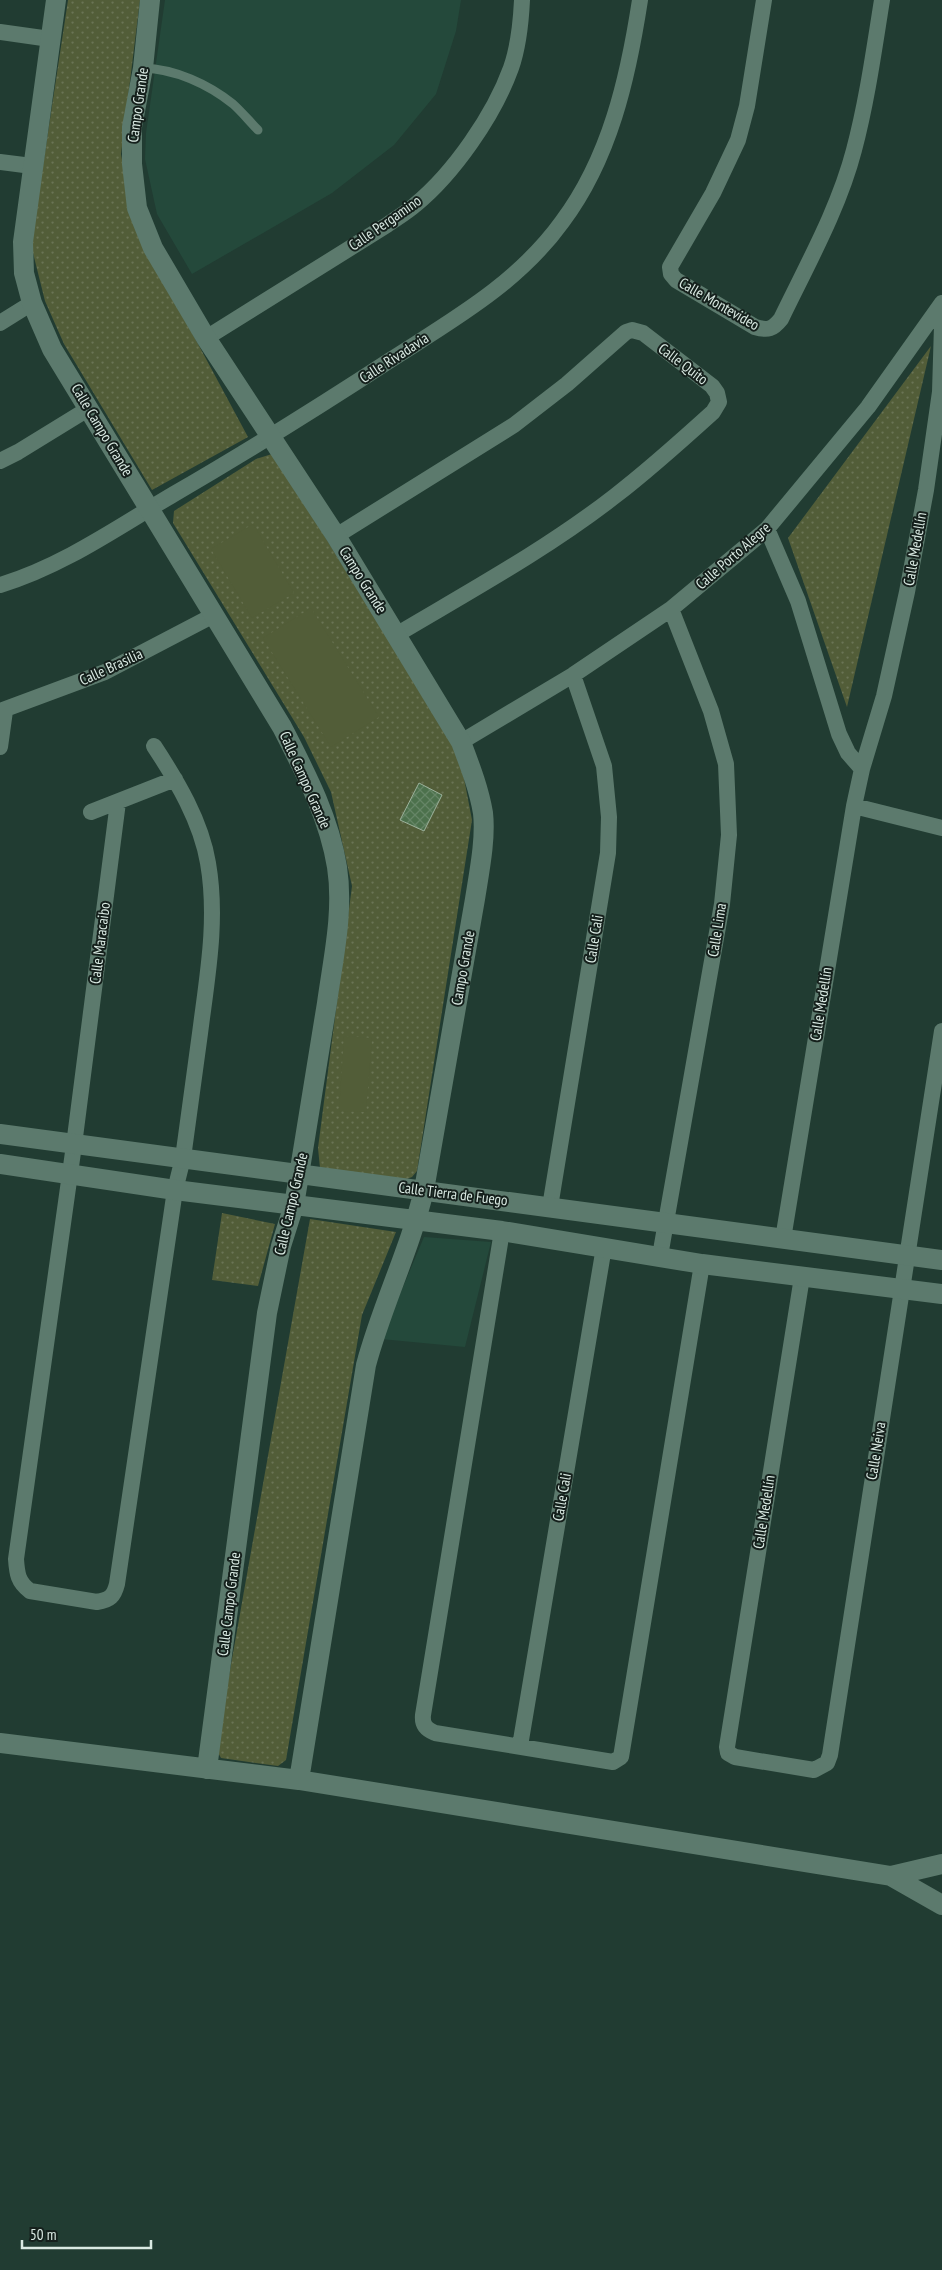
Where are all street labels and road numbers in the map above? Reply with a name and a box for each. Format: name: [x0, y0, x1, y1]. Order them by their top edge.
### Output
street label: Campo Grande: [123, 66, 152, 144]
street label: Calle Pergamino: [345, 191, 425, 255]
street label: Calle Montevideo: [676, 273, 763, 334]
street label: Calle Rivadavia: [355, 328, 432, 387]
street label: Calle Quito: [655, 339, 712, 388]
street label: Calle Campo Grande: [67, 380, 137, 479]
street label: Calle Medellín: [899, 511, 930, 587]
street label: Calle Porto Alegre: [691, 518, 774, 593]
street label: Campo Grande: [335, 543, 391, 617]
street label: Calle Brasilia: [76, 644, 145, 689]
street label: Calle Campo Grande: [276, 728, 335, 831]
street label: Calle Maracaibo: [85, 901, 114, 985]
street label: Calle Lima: [703, 902, 730, 958]
street label: Calle Cali: [580, 913, 607, 964]
street label: Campo Grande: [447, 929, 478, 1007]
street label: Calle Medellín: [805, 966, 836, 1042]
street label: Calle Campo Grande: [270, 1151, 312, 1257]
street label: Calle Tierra de Fuego: [397, 1177, 509, 1210]
street label: Calle Neiva: [862, 1421, 889, 1481]
street label: Calle Cali: [548, 1471, 575, 1522]
street label: Calle Medellín: [748, 1474, 779, 1550]
street label: Calle Campo Grande: [213, 1551, 244, 1657]

